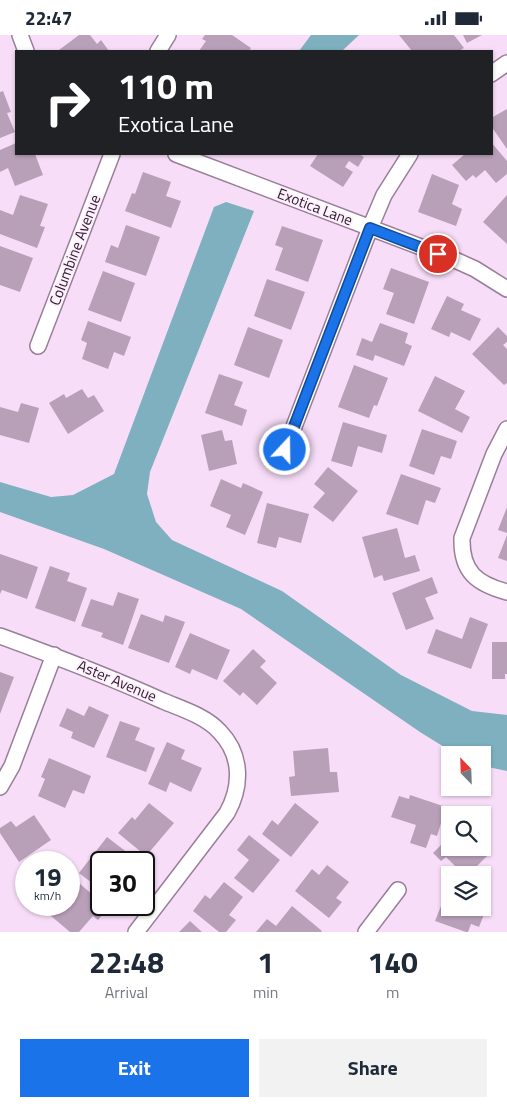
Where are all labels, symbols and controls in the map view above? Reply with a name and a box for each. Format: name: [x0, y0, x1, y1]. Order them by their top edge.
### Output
text: 22:47: [25, 3, 72, 32]
text: 110 m: [118, 59, 214, 113]
icon: right: [35, 70, 100, 135]
text: Exotica Lane: [118, 107, 234, 141]
street label: Exotica Lane: [274, 182, 356, 231]
street label: Columbine Avenue: [43, 191, 106, 309]
pin: [417, 233, 459, 275]
icon: arrive: [424, 240, 452, 268]
position arrow: [258, 423, 310, 475]
street label: Aster Avenue: [74, 654, 160, 708]
north arrow: [441, 746, 491, 796]
map controls: [441, 746, 491, 916]
button: search: [441, 806, 491, 856]
speed limit sign: 30: [90, 851, 155, 916]
text: 19: [33, 858, 62, 896]
button: layers: [441, 866, 491, 916]
text: km/h: [34, 886, 61, 905]
text: 22:48: [89, 939, 164, 985]
text: 1: [257, 939, 274, 985]
text: 140: [368, 939, 418, 985]
text: Arrival: [105, 980, 148, 1004]
text: min: [253, 980, 278, 1004]
text: m: [386, 980, 399, 1004]
button: Exit: [20, 1039, 249, 1097]
button: Share: [259, 1039, 487, 1097]

